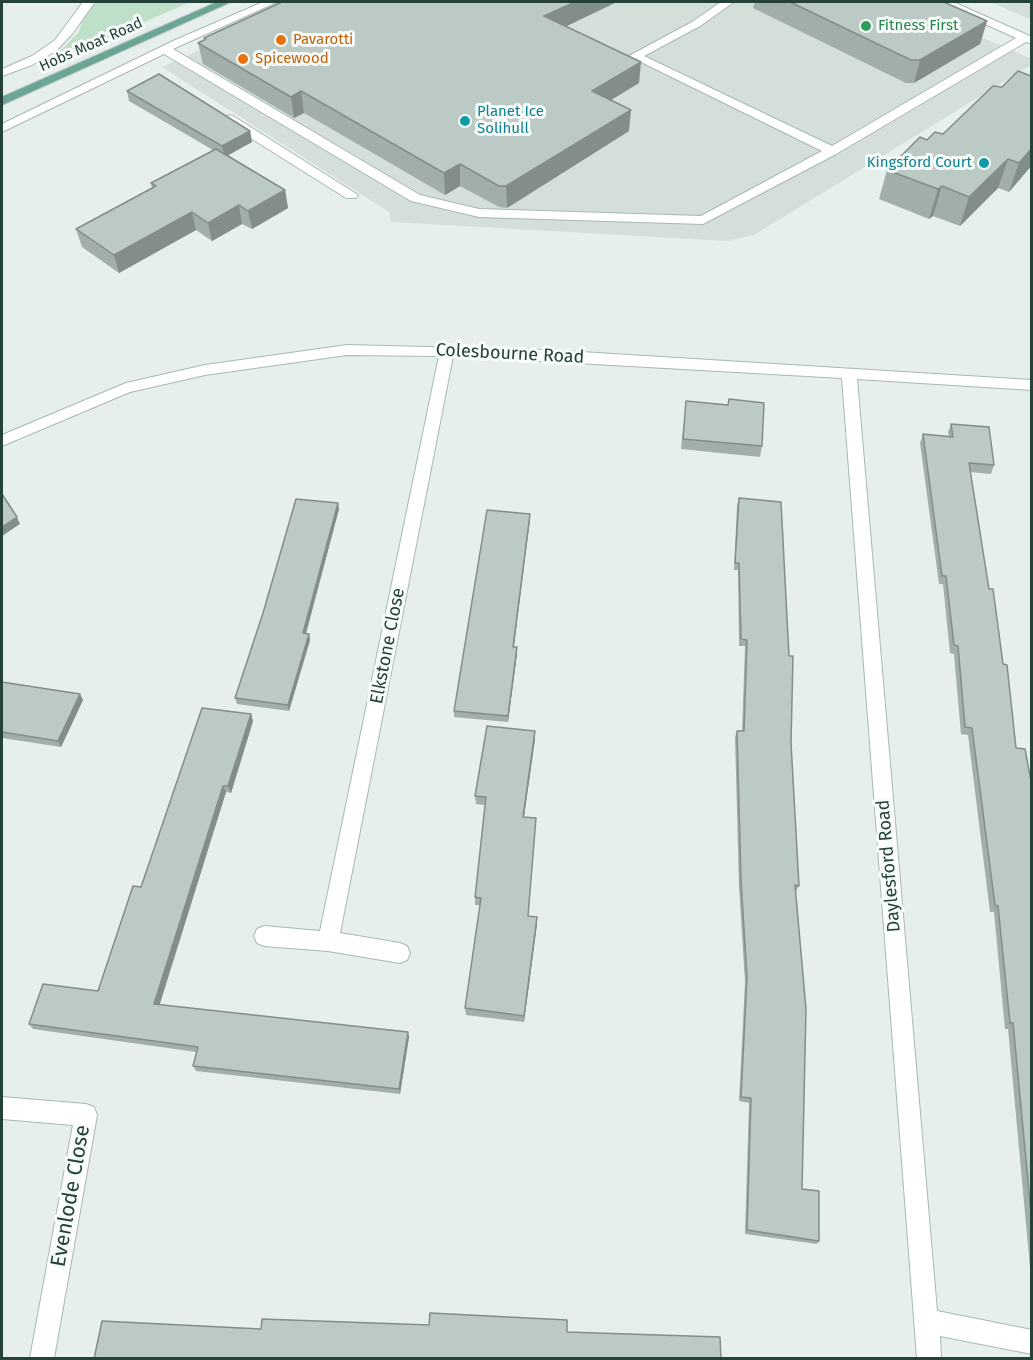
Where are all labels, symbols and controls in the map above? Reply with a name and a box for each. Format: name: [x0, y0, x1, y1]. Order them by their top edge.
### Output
street label: Hobs Moat Road: [37, 14, 145, 76]
place label: Fitness First: [878, 17, 958, 35]
marker: Fitness First: [859, 19, 873, 33]
place label: Pavarotti: [293, 31, 353, 49]
marker: Pavarotti: [274, 33, 288, 47]
place label: Spicewood: [255, 50, 329, 68]
marker: Spicewood: [236, 52, 250, 66]
place label: Planet Ice Solihull: [477, 103, 544, 138]
marker: Planet Ice Solihull: [458, 114, 472, 128]
place label: Kingsford Court: [867, 154, 972, 172]
marker: Kingsford Court: [977, 156, 991, 170]
street label: Colesbourne Road: [435, 339, 585, 369]
street label: Elkstone Close: [366, 586, 410, 706]
street label: Daylesford Road: [872, 799, 906, 933]
street label: Evenlode Close: [46, 1123, 96, 1269]

